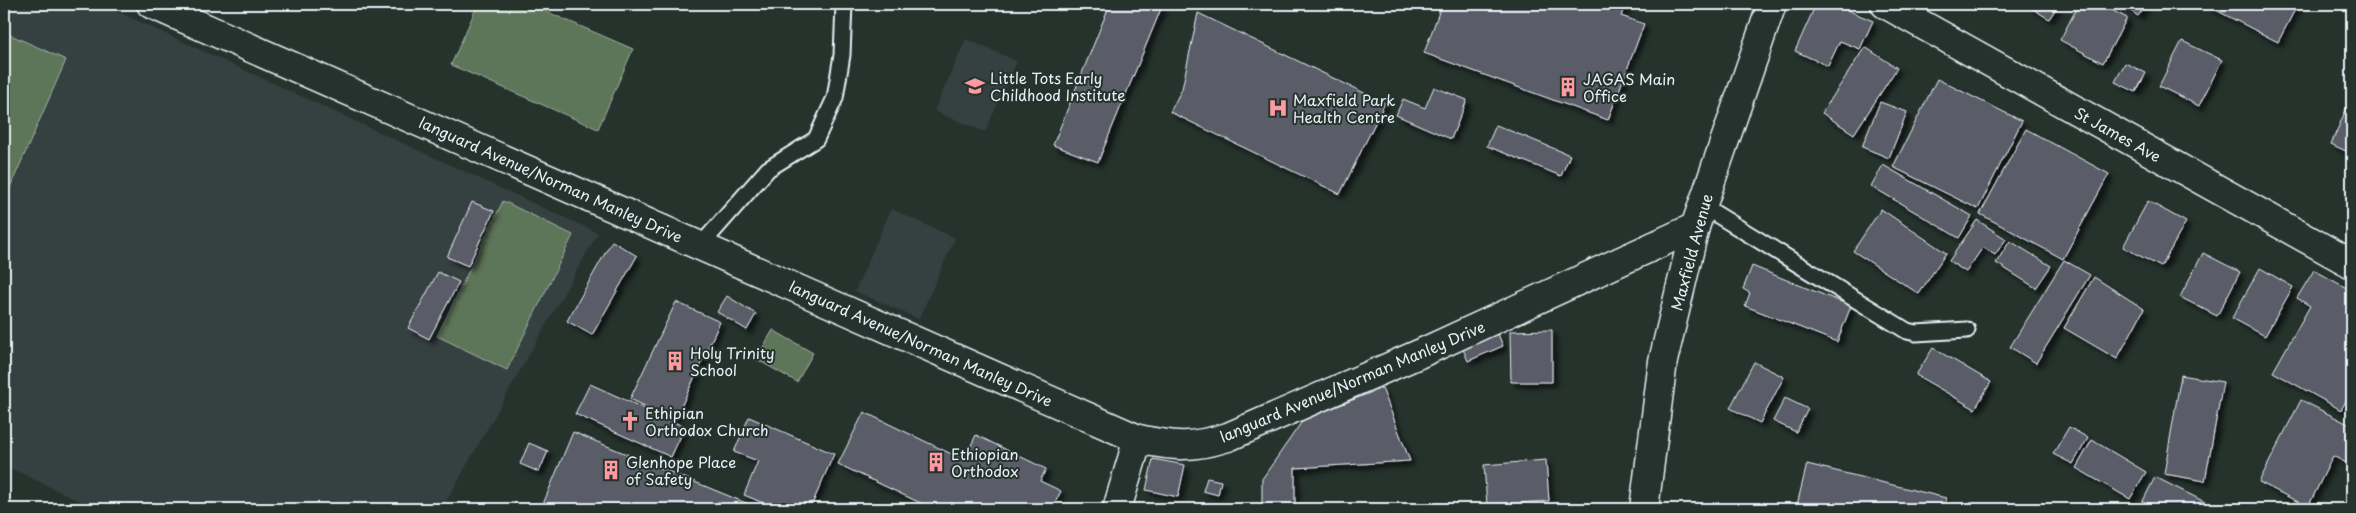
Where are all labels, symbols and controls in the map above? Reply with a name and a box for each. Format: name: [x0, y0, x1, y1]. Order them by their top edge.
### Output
place label: Little Tots Early Childhood Institute: [990, 66, 1125, 106]
place label: JAGAS Main Office: [1583, 67, 1675, 107]
school or university icon: Little Tots Early Childhood Institute: [964, 75, 986, 97]
building icon: JAGAS Main Office: [1557, 76, 1579, 98]
place label: Maxfield Park Health Centre: [1293, 88, 1395, 128]
hospital icon: Maxfield Park Health Centre: [1267, 97, 1289, 119]
street label: St James Ave: [2070, 101, 2166, 167]
street label: languard Avenue/Norman Manley Drive: [416, 110, 686, 248]
street label: Maxfield Avenue: [1664, 191, 1718, 313]
street label: languard Avenue/Norman Manley Drive: [786, 274, 1056, 412]
street label: languard Avenue/Norman Manley Drive: [1216, 314, 1488, 448]
place label: Holy Trinity School: [690, 341, 775, 381]
building icon: Holy Trinity School: [664, 350, 686, 372]
place label: Ethipian Orthodox Church: [645, 401, 769, 441]
church icon: Ethipian Orthodox Church: [619, 410, 641, 432]
place label: Ethiopian Orthodox: [951, 442, 1019, 482]
place label: Glenhope Place of Safety: [626, 450, 736, 490]
building icon: Ethiopian Orthodox: [925, 451, 947, 473]
building icon: Glenhope Place of Safety: [600, 459, 622, 481]

